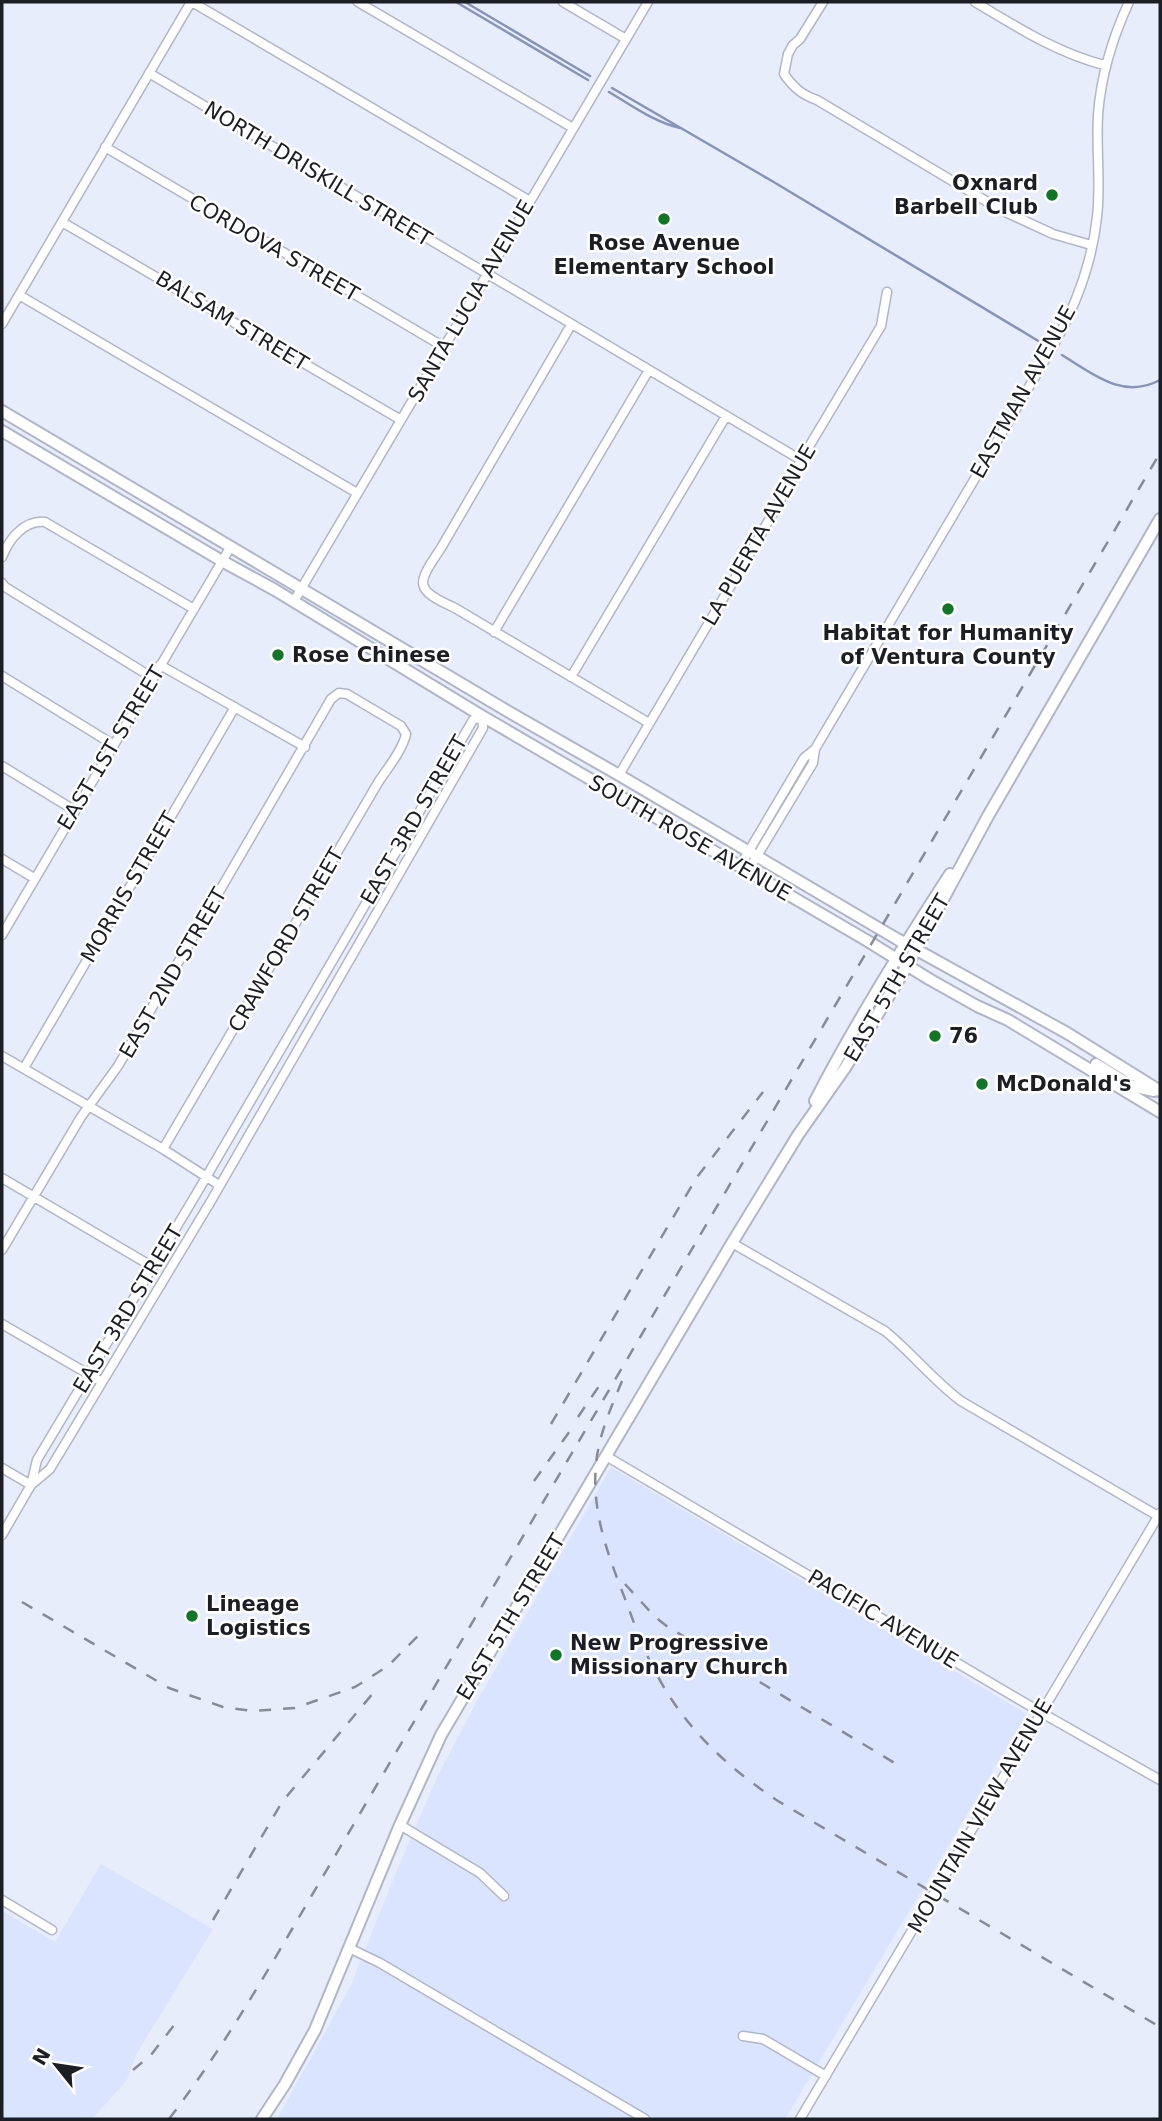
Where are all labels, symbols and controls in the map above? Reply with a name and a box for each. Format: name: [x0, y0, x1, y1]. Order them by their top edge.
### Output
street label: NORTH DRISKILL STREET: [200, 96, 436, 252]
place label: Oxnard Barbell Club: [894, 171, 1038, 219]
marker: Oxnard Barbell Club: [1044, 187, 1060, 203]
street label: CORDOVA STREET: [185, 190, 363, 307]
street label: SANTA LUCIA AVENUE: [403, 196, 539, 406]
marker: Rose Avenue Elementary School: [656, 211, 672, 227]
place label: Rose Avenue Elementary School: [553, 231, 775, 279]
street label: BALSAM STREET: [151, 266, 313, 376]
street label: EASTMAN AVENUE: [966, 301, 1080, 483]
street label: LA PUERTA AVENUE: [697, 440, 821, 630]
marker: Habitat for Humanity of Ventura County: [940, 601, 956, 617]
place label: Habitat for Humanity of Ventura County: [822, 621, 1074, 669]
place label: Rose Chinese: [292, 643, 450, 667]
marker: Rose Chinese: [270, 647, 286, 663]
street label: EAST 1ST STREET: [53, 662, 169, 834]
street label: EAST 3RD STREET: [356, 731, 472, 909]
street label: SOUTH ROSE AVENUE: [584, 770, 796, 906]
street label: MORRIS STREET: [76, 807, 182, 967]
street label: CRAWFORD STREET: [223, 844, 349, 1036]
street label: EAST 2ND STREET: [114, 883, 232, 1062]
street label: EAST 5TH STREET: [839, 890, 955, 1066]
place label: 76: [949, 1024, 978, 1048]
marker: 76: [927, 1028, 943, 1044]
place label: McDonald's: [996, 1072, 1132, 1096]
marker: McDonald's: [974, 1076, 990, 1092]
street label: EAST 3RD STREET: [68, 1221, 188, 1397]
street label: EAST 5TH STREET: [452, 1530, 570, 1704]
street label: PACIFIC AVENUE: [804, 1565, 962, 1673]
place label: Lineage Logistics: [206, 1592, 311, 1640]
marker: Lineage Logistics: [184, 1608, 200, 1624]
place label: New Progressive Missionary Church: [570, 1631, 788, 1679]
marker: New Progressive Missionary Church: [548, 1647, 564, 1663]
street label: MOUNTAIN VIEW AVENUE: [903, 1695, 1057, 1937]
north arrow: [21, 2030, 91, 2100]
text: N: [28, 2044, 55, 2069]

